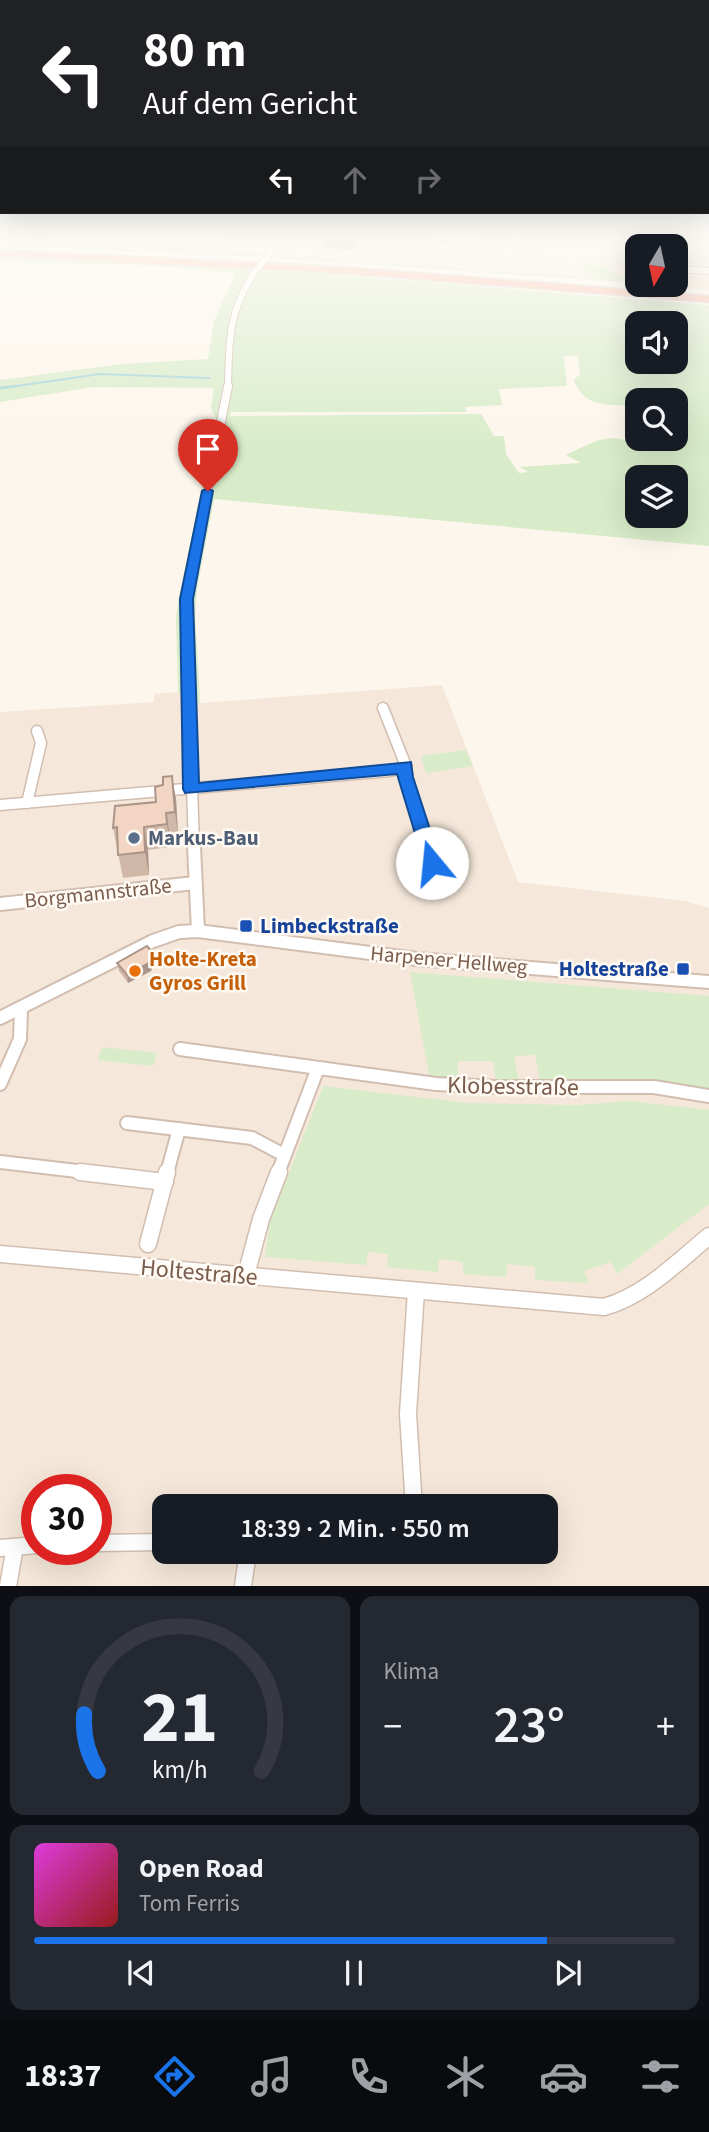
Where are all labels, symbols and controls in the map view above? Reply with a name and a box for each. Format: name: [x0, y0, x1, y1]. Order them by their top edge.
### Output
text: 80 m: [143, 16, 247, 86]
icon: left: [28, 28, 119, 119]
text: Auf dem Gericht: [143, 81, 357, 127]
icon: left: [263, 161, 301, 199]
icon: ahead: [336, 161, 374, 199]
icon: right: [409, 161, 447, 199]
north arrow: [625, 234, 688, 298]
map controls: [625, 234, 688, 528]
button: sound: [625, 311, 688, 374]
button: search: [625, 388, 688, 451]
pin: [178, 419, 238, 491]
icon: arrive: [189, 430, 227, 468]
button: layers: [625, 465, 688, 528]
place label: Markus-Bau: [148, 823, 259, 853]
position arrow: [395, 826, 469, 900]
marker: Markus-Bau: [126, 830, 142, 846]
street label: Borgmannstraße: [23, 870, 173, 916]
place label: Limbeckstraße: [260, 911, 399, 941]
marker: Limbeckstraße: [238, 918, 254, 934]
street label: Harpener Hellweg: [369, 938, 529, 982]
place label: Holte-Kreta Gyros Grill: [149, 944, 257, 998]
place label: Holtestraße: [559, 954, 669, 984]
marker: Holtestraße: [675, 961, 691, 977]
marker: Holte-Kreta Gyros Grill: [127, 963, 143, 979]
street label: Klobesstraße: [447, 1068, 579, 1105]
street label: Holtestraße: [139, 1250, 259, 1295]
speed limit sign: 30: [21, 1474, 112, 1565]
text: 18:39 · 2 Min. · 550 m: [240, 1510, 470, 1547]
text: Klima: [384, 1655, 439, 1688]
text: 21: [141, 1667, 218, 1771]
text: 23°: [494, 1689, 565, 1763]
text: −: [384, 1700, 402, 1754]
text: +: [656, 1700, 675, 1754]
text: km/h: [152, 1752, 208, 1788]
text: Open Road: [139, 1850, 264, 1887]
text: Tom Ferris: [139, 1887, 240, 1920]
icon: previous: [122, 1954, 160, 1992]
icon: pause: [335, 1954, 373, 1992]
icon: next: [549, 1954, 587, 1992]
icon: directions: [150, 2052, 199, 2101]
icon: music: [247, 2052, 296, 2101]
icon: phone: [344, 2052, 393, 2101]
icon: climate: [441, 2052, 490, 2101]
icon: car: [539, 2052, 588, 2101]
icon: filters: [636, 2052, 685, 2101]
text: 18:37: [24, 2053, 101, 2099]

